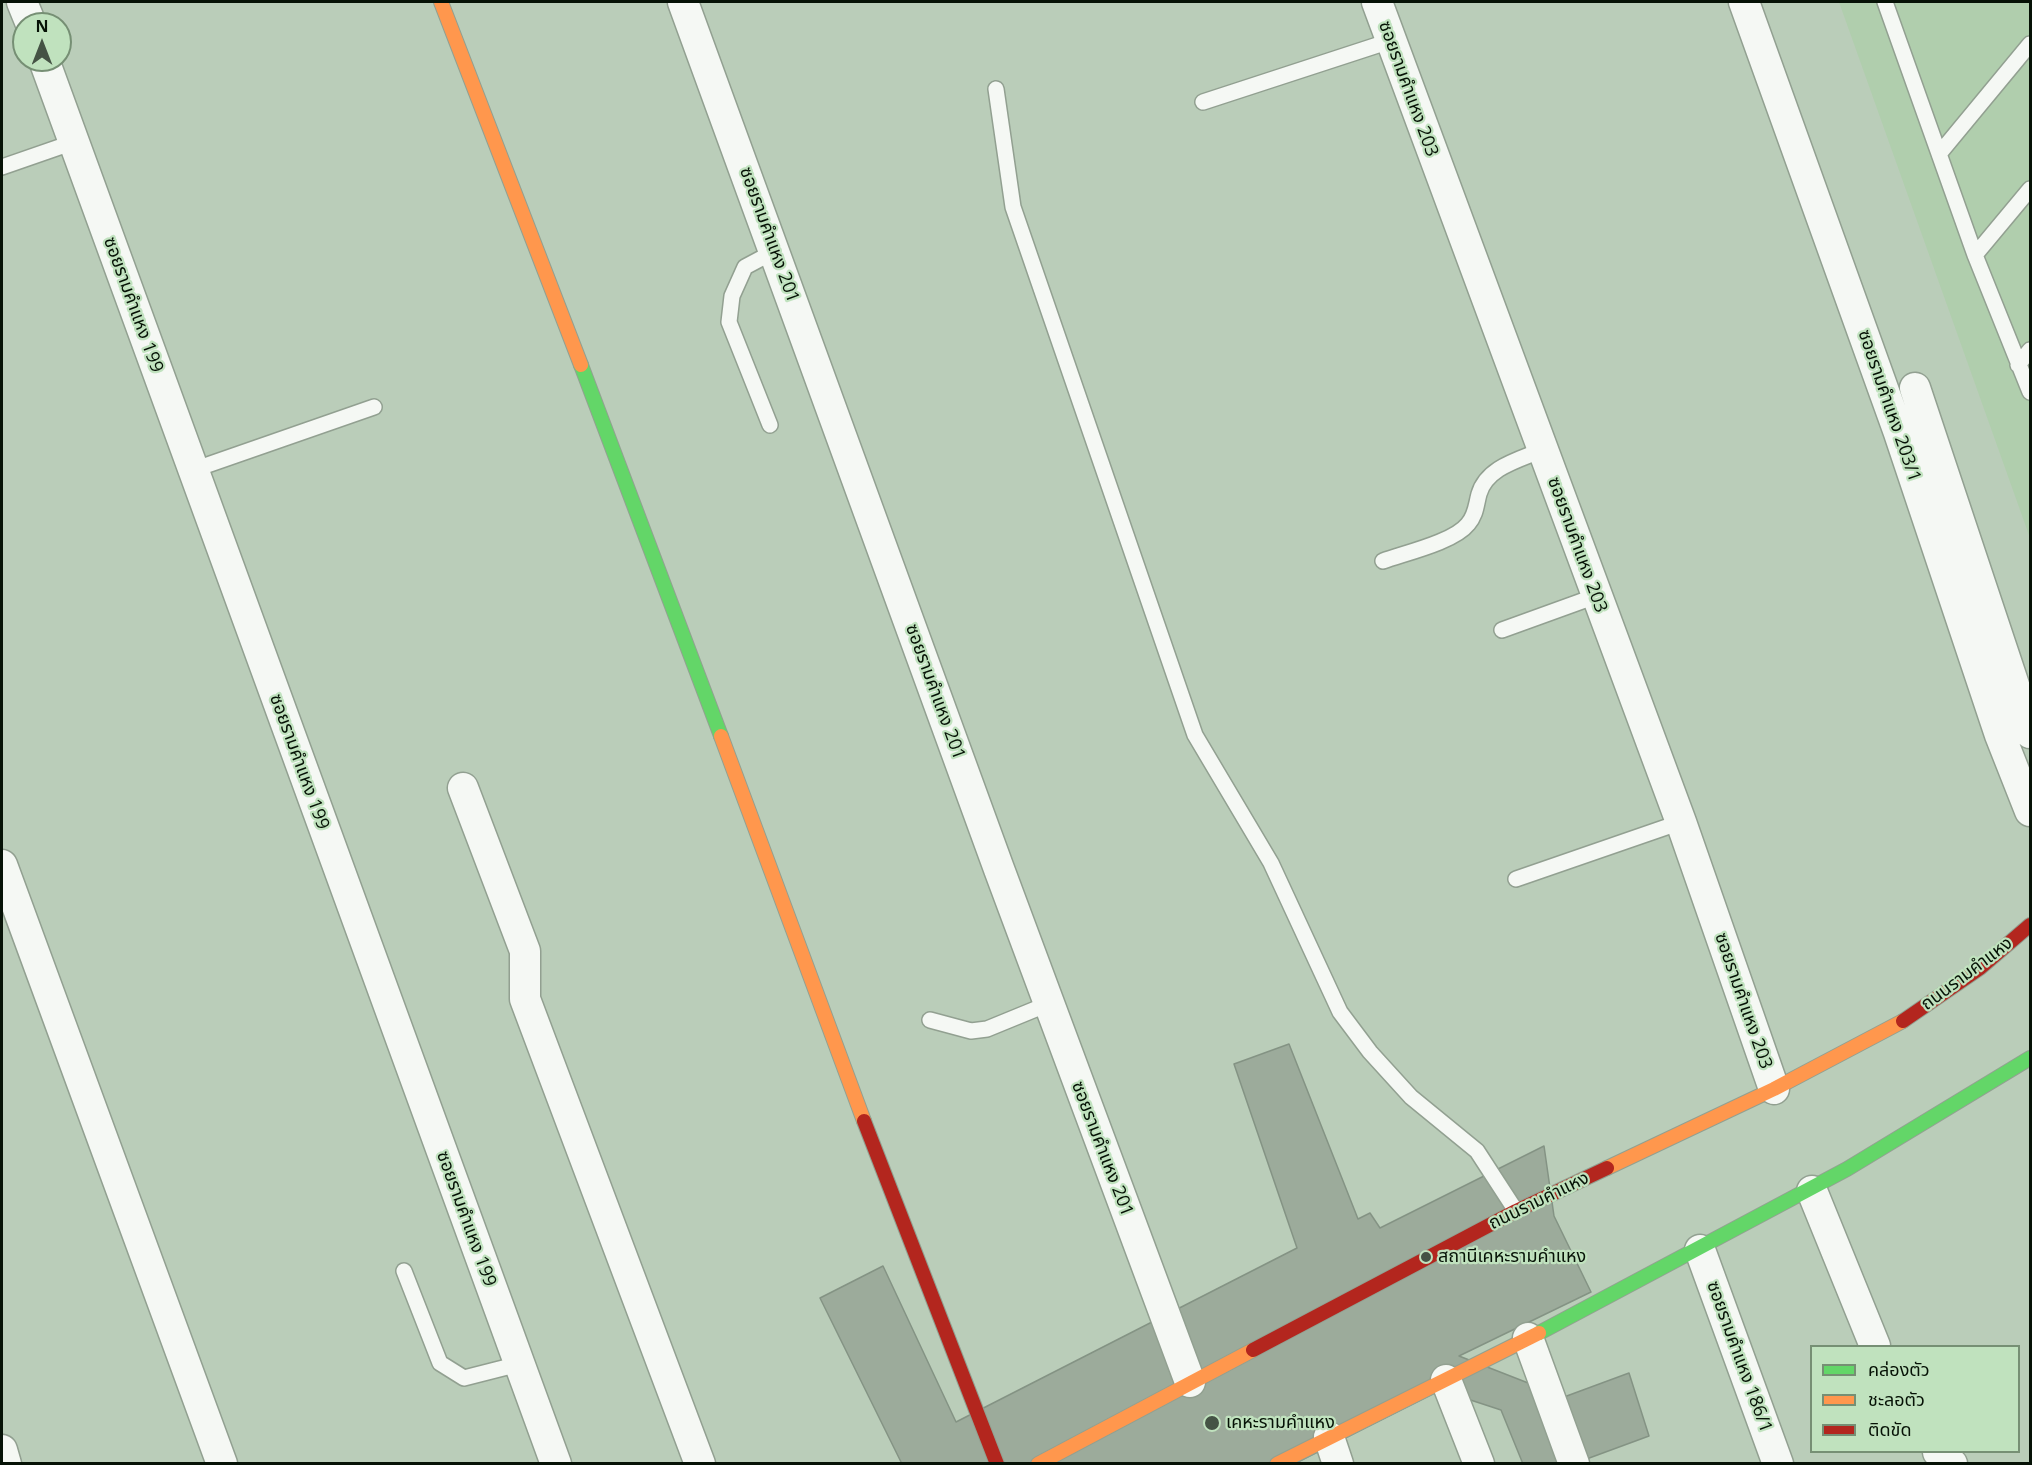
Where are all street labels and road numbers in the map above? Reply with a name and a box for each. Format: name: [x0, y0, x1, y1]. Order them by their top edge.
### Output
street label: ซอยรามคำแหง 203: [1373, 18, 1443, 160]
street label: ซอยรามคำแหง 201: [734, 164, 804, 306]
street label: ซอยรามคำแหง 199: [98, 234, 168, 376]
street label: ซอยรามคำแหง 203/1: [1853, 327, 1925, 485]
street label: ซอยรามคำแหง 203: [1542, 474, 1612, 616]
street label: ซอยรามคำแหง 201: [900, 621, 970, 763]
street label: ซอยรามคำแหง 199: [264, 691, 334, 833]
street label: ซอยรามคำแหง 203: [1710, 930, 1776, 1072]
street label: ถนนรามคำแหง: [1917, 933, 2017, 1015]
street label: ซอยรามคำแหง 201: [1066, 1079, 1138, 1219]
street label: ซอยรามคำแหง 199: [431, 1148, 501, 1290]
street label: ถนนรามคำแหง: [1485, 1167, 1593, 1235]
street label: ซอยรามคำแหง 186/1: [1702, 1278, 1776, 1436]

